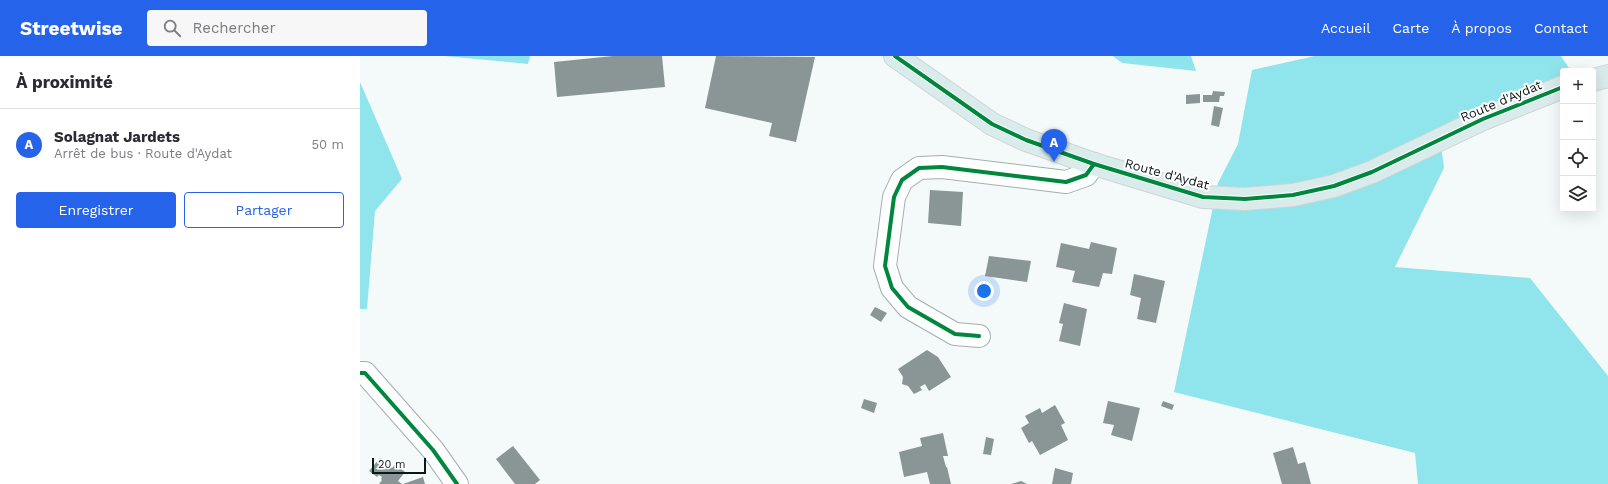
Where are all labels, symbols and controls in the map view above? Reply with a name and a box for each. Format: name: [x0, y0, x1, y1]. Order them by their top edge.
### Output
search box: [147, 10, 427, 46]
text: Streetwise: [20, 17, 123, 40]
icon: search: [161, 17, 183, 39]
text: Rechercher: [193, 19, 276, 37]
text: Accueil: [1321, 20, 1370, 36]
text: Carte: [1392, 20, 1429, 36]
text: À propos: [1451, 20, 1512, 36]
text: Contact: [1534, 20, 1588, 36]
map controls: [1560, 68, 1596, 212]
button: +: [1560, 68, 1596, 104]
text: À proximité: [16, 72, 113, 92]
street label: Route d'Aydat: [1458, 77, 1544, 125]
button: −: [1560, 104, 1596, 140]
text: Solagnat Jardets: [54, 128, 180, 146]
pin: A: [1041, 129, 1067, 162]
text: A: [25, 137, 33, 152]
text: 50 m: [312, 137, 344, 152]
button: locate: [1560, 140, 1596, 176]
text: Arrêt de bus · Route d'Aydat: [54, 146, 232, 161]
street label: Route d'Aydat: [1123, 156, 1211, 193]
button: layers: [1560, 176, 1596, 212]
button: Enregistrer: [16, 192, 176, 228]
button: Partager: [184, 192, 344, 228]
your location: [974, 281, 994, 301]
scale bar: [372, 456, 426, 475]
text: 20 m: [378, 458, 406, 471]

